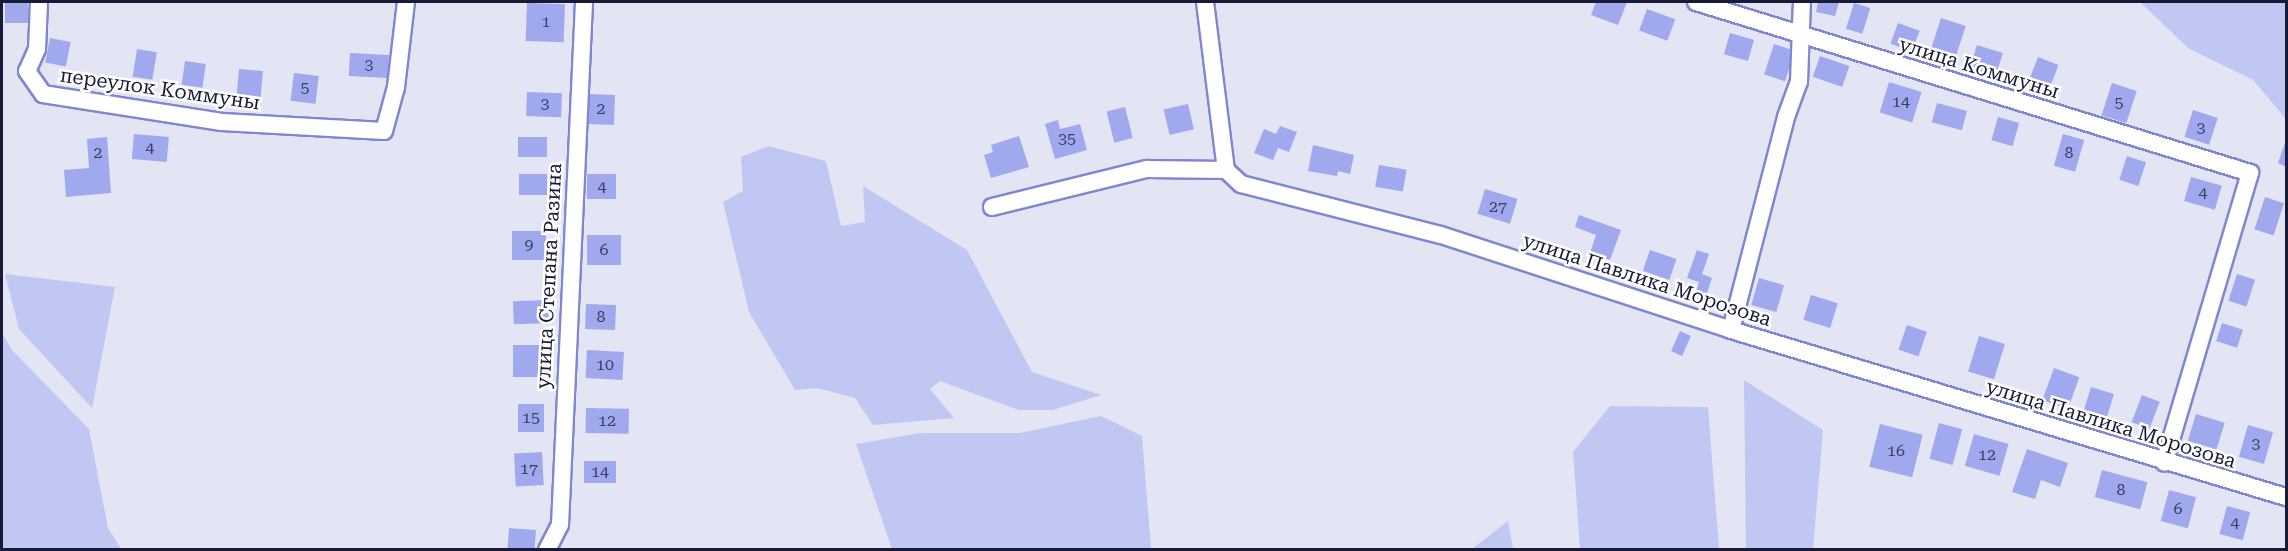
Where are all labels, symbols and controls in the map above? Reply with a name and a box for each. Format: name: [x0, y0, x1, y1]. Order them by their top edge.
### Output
house number: 1: [542, 12, 550, 32]
street label: улица Коммуны: [1896, 32, 2062, 104]
house number: 3: [365, 55, 373, 75]
street label: переулок Коммуны: [58, 63, 262, 115]
house number: 5: [301, 78, 309, 98]
house number: 14: [1892, 92, 1910, 112]
house number: 5: [2115, 93, 2123, 113]
house number: 3: [541, 94, 549, 114]
house number: 2: [597, 99, 605, 119]
house number: 3: [2197, 118, 2205, 138]
house number: 35: [1058, 129, 1076, 149]
house number: 4: [146, 138, 154, 158]
house number: 2: [94, 143, 102, 163]
house number: 8: [2065, 143, 2073, 163]
street label: улица Степана Разина: [531, 163, 567, 389]
house number: 4: [598, 177, 606, 197]
house number: 4: [2199, 183, 2207, 203]
house number: 27: [1489, 197, 1507, 217]
street label: улица Павлика Морозова: [1520, 228, 1774, 332]
house number: 9: [525, 235, 533, 255]
house number: 6: [600, 240, 608, 260]
house number: 8: [597, 307, 605, 327]
house number: 10: [596, 355, 614, 375]
street label: улица Павлика Морозова: [1983, 375, 2239, 473]
house number: 15: [522, 408, 540, 428]
house number: 12: [598, 411, 616, 431]
house number: 3: [2252, 434, 2260, 454]
house number: 16: [1887, 441, 1905, 461]
house number: 12: [1978, 445, 1996, 465]
house number: 17: [520, 459, 538, 479]
house number: 14: [591, 462, 609, 482]
house number: 8: [2117, 480, 2125, 500]
house number: 6: [2174, 499, 2182, 519]
house number: 4: [2231, 513, 2239, 533]

